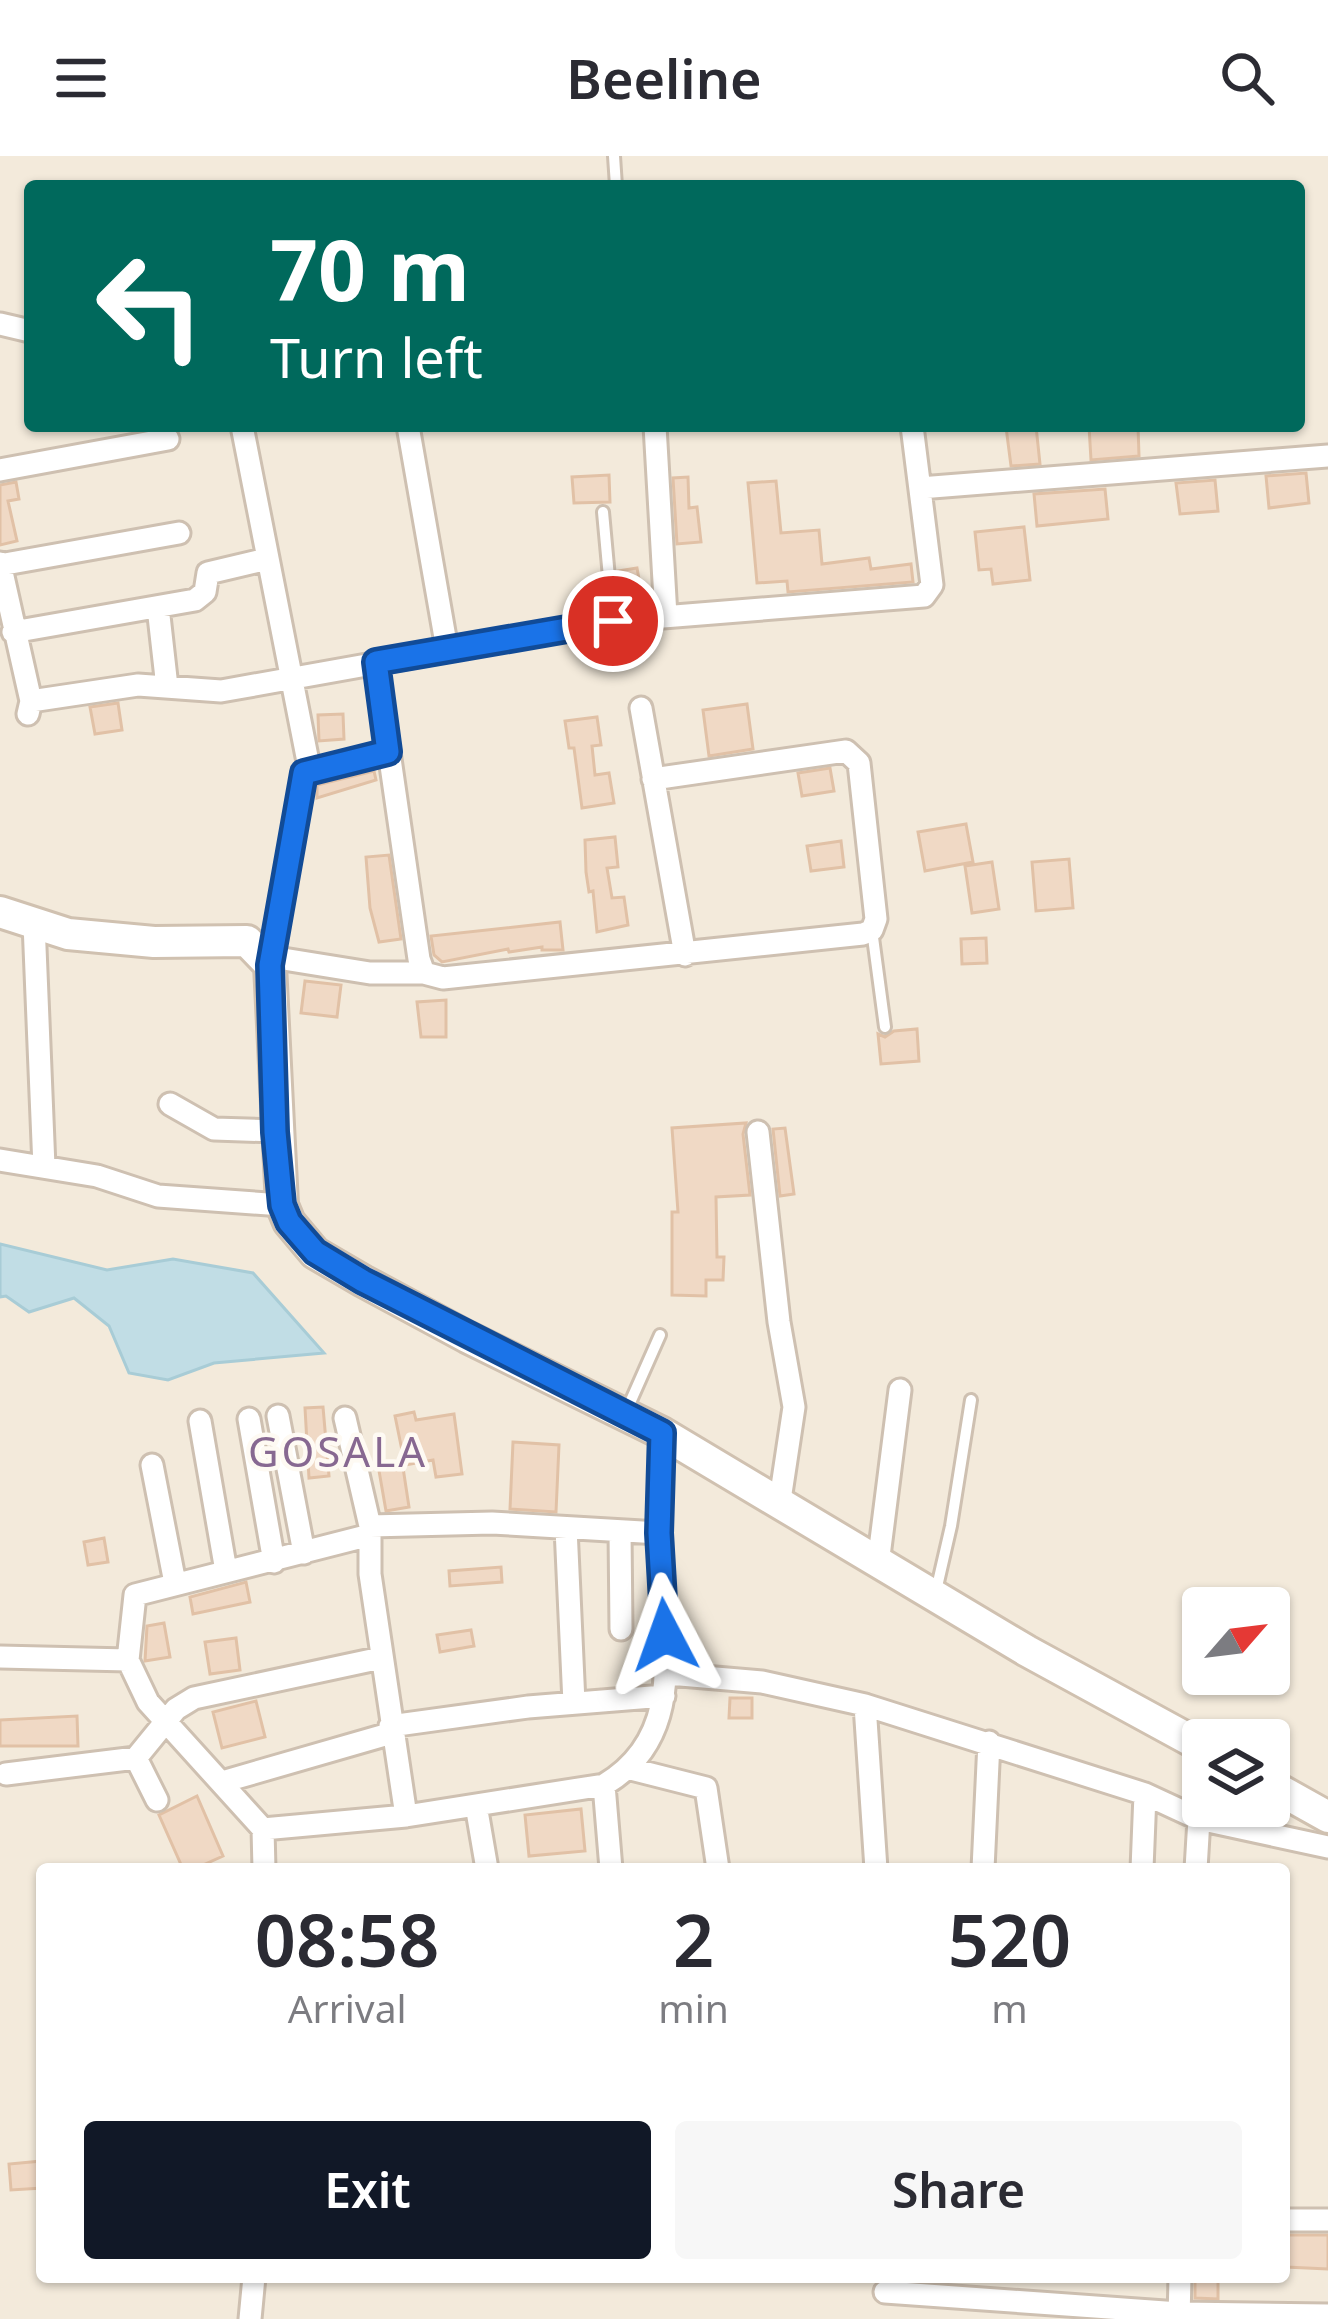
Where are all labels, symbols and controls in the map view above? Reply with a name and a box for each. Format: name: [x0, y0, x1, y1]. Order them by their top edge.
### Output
text: Beeline: [566, 41, 762, 115]
icon: menu: [48, 45, 114, 111]
icon: search: [1214, 45, 1280, 111]
text: 70 m: [270, 211, 470, 326]
icon: left: [72, 228, 228, 384]
text: Turn left: [270, 320, 483, 394]
pin: [562, 570, 664, 672]
icon: arrive: [580, 588, 646, 654]
district label: GOSALA: [248, 1422, 428, 1479]
position arrow: [602, 1572, 728, 1698]
north arrow: [1182, 1587, 1290, 1695]
map controls: [1182, 1587, 1290, 1827]
button: layers: [1182, 1719, 1290, 1827]
text: 08:58: [255, 1890, 439, 1988]
text: 2: [673, 1890, 714, 1988]
text: 520: [948, 1890, 1071, 1988]
text: Arrival: [288, 1981, 407, 2034]
text: min: [658, 1981, 729, 2034]
text: m: [991, 1981, 1028, 2034]
button: Exit: [84, 2121, 651, 2259]
button: Share: [675, 2121, 1242, 2259]

